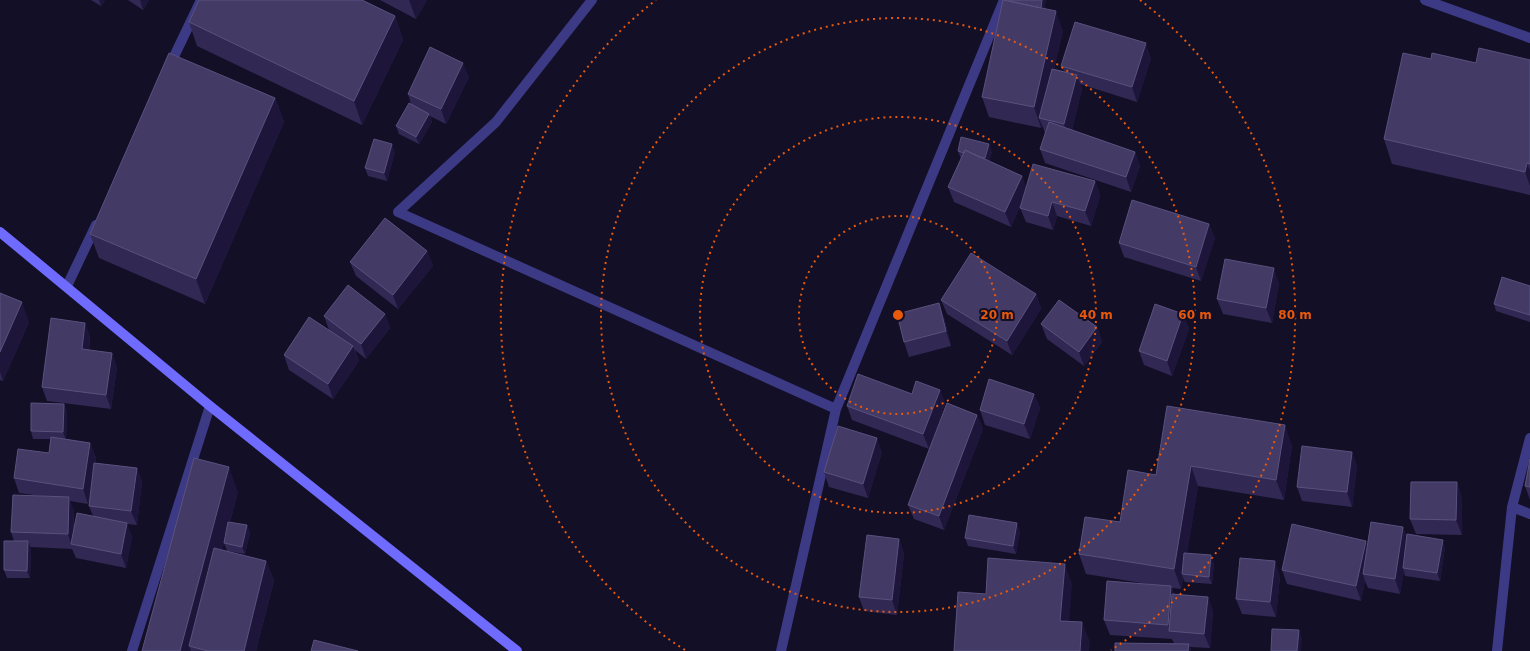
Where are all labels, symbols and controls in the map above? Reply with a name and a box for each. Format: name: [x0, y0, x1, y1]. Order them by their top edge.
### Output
centre of rings: [891, 308, 905, 322]
text: 20 m: [980, 308, 1014, 322]
text: 40 m: [1079, 308, 1113, 322]
text: 60 m: [1178, 308, 1212, 322]
text: 80 m: [1278, 308, 1312, 322]

